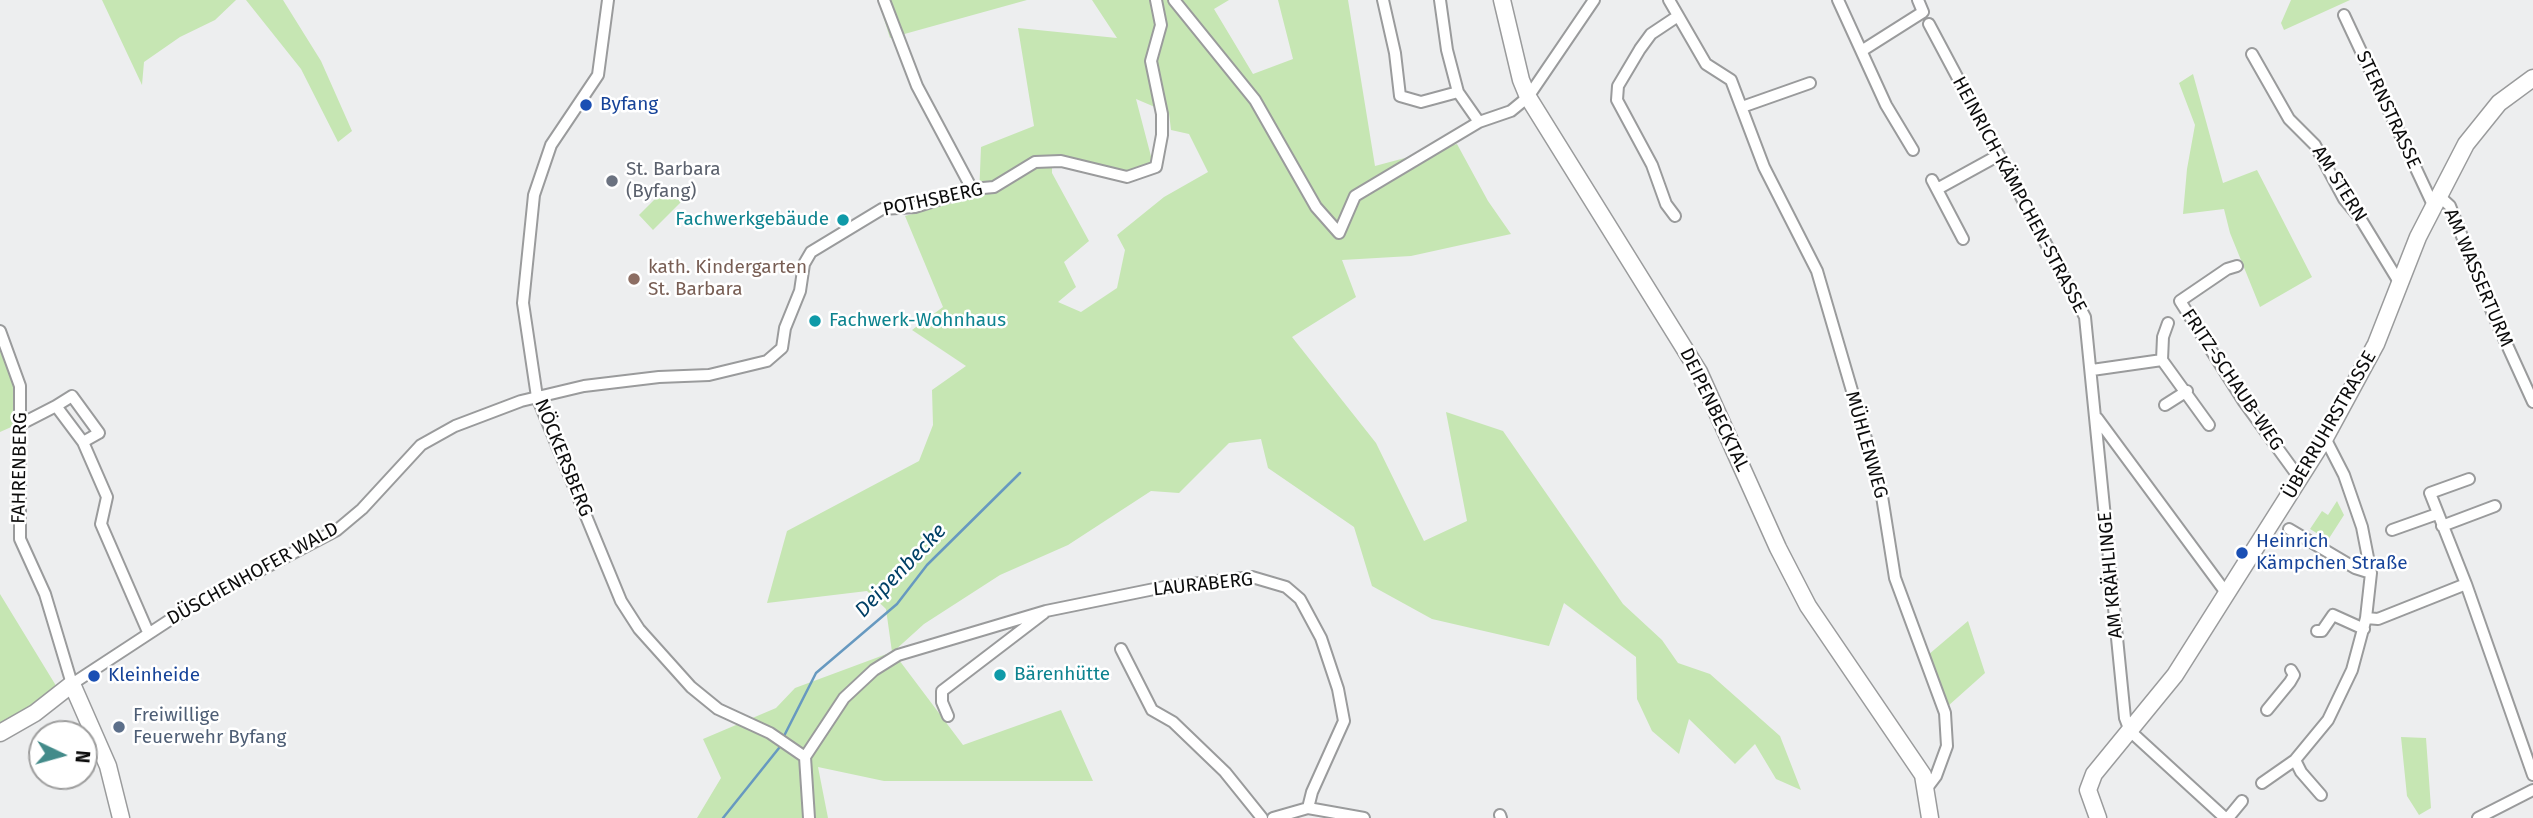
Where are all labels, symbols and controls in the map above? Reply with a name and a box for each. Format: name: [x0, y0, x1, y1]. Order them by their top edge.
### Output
street label: STERNSTRASSE: [2351, 48, 2425, 172]
street label: HEINRICH-KÄMPCHEN-STRASSE: [1947, 73, 2091, 317]
place label: Byfang: [600, 94, 658, 116]
marker: Byfang: [578, 97, 594, 113]
street label: AM STERN: [2307, 142, 2371, 226]
place label: St. Barbara (Byfang): [626, 159, 721, 203]
marker: St. Barbara (Byfang): [604, 173, 620, 189]
street label: POTHSBERG: [881, 178, 985, 222]
street label: AM WASSERTURM: [2439, 206, 2517, 350]
place label: Fachwerkgebäude: [675, 209, 829, 231]
marker: Fachwerkgebäude: [835, 212, 851, 228]
place label: kath. Kindergarten St. Barbara: [648, 257, 807, 301]
marker: kath. Kindergarten St. Barbara: [626, 271, 642, 287]
street label: FRITZ-SCHAUB-WEG: [2176, 305, 2288, 455]
place label: Fachwerk-Wohnhaus: [829, 310, 1006, 332]
marker: Fachwerk-Wohnhaus: [807, 313, 823, 329]
street label: DEIPENBECKTAL: [1674, 344, 1754, 476]
street label: ÜBERRUHRSTRASSE: [2278, 347, 2382, 503]
street label: MÜHLENWEG: [1840, 389, 1892, 501]
street label: NÖCKERSBERG: [529, 396, 597, 520]
street label: FAHRENBERG: [8, 412, 32, 524]
street label: AM KRÄHLINGE: [2094, 511, 2128, 639]
street label: DÜSCHENHOFER WALD: [163, 517, 343, 631]
water label: Deipenbecke: [850, 519, 952, 623]
place label: Heinrich Kämpchen Straße: [2256, 531, 2408, 575]
marker: Heinrich Kämpchen Straße: [2234, 545, 2250, 561]
street label: LAURABERG: [1152, 568, 1254, 602]
place label: Bärenhütte: [1014, 664, 1110, 686]
place label: Kleinheide: [108, 665, 200, 687]
marker: Bärenhütte: [992, 667, 1008, 683]
marker: Kleinheide: [86, 668, 102, 684]
place label: Freiwillige Feuerwehr Byfang: [133, 705, 286, 749]
marker: Freiwillige Feuerwehr Byfang: [111, 719, 127, 735]
north arrow: [28, 720, 98, 790]
text: N: [70, 749, 94, 764]

